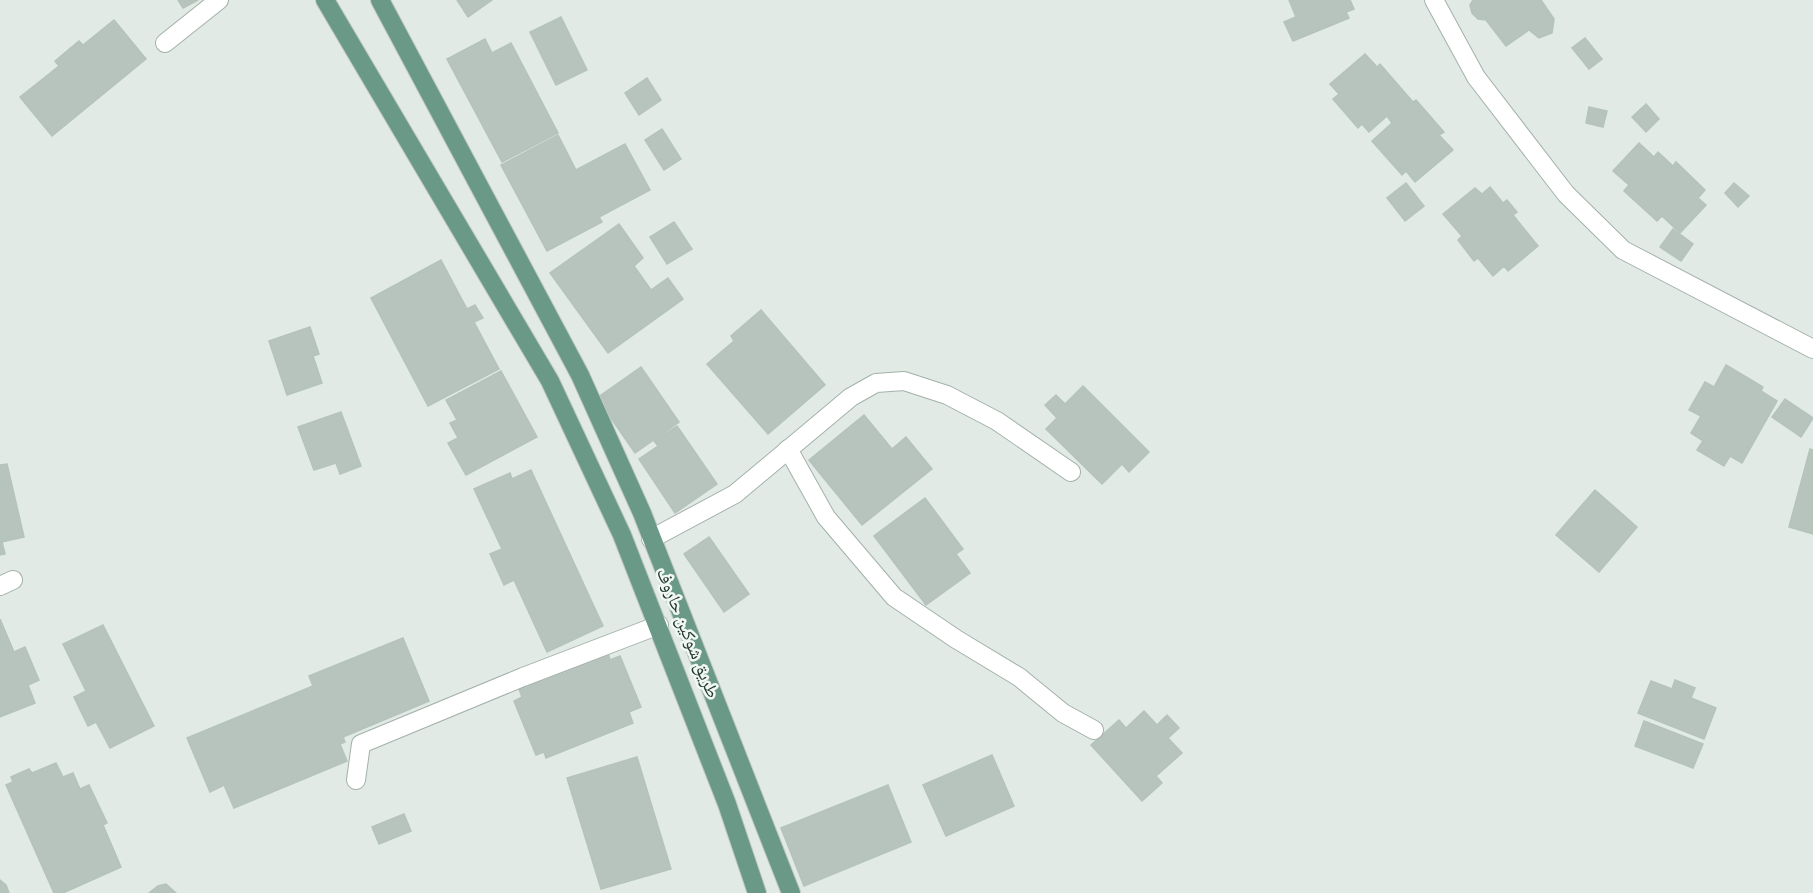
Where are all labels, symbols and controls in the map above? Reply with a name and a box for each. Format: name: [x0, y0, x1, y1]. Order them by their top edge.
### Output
street label: طريق شوكين حاروف: [652, 565, 723, 701]

